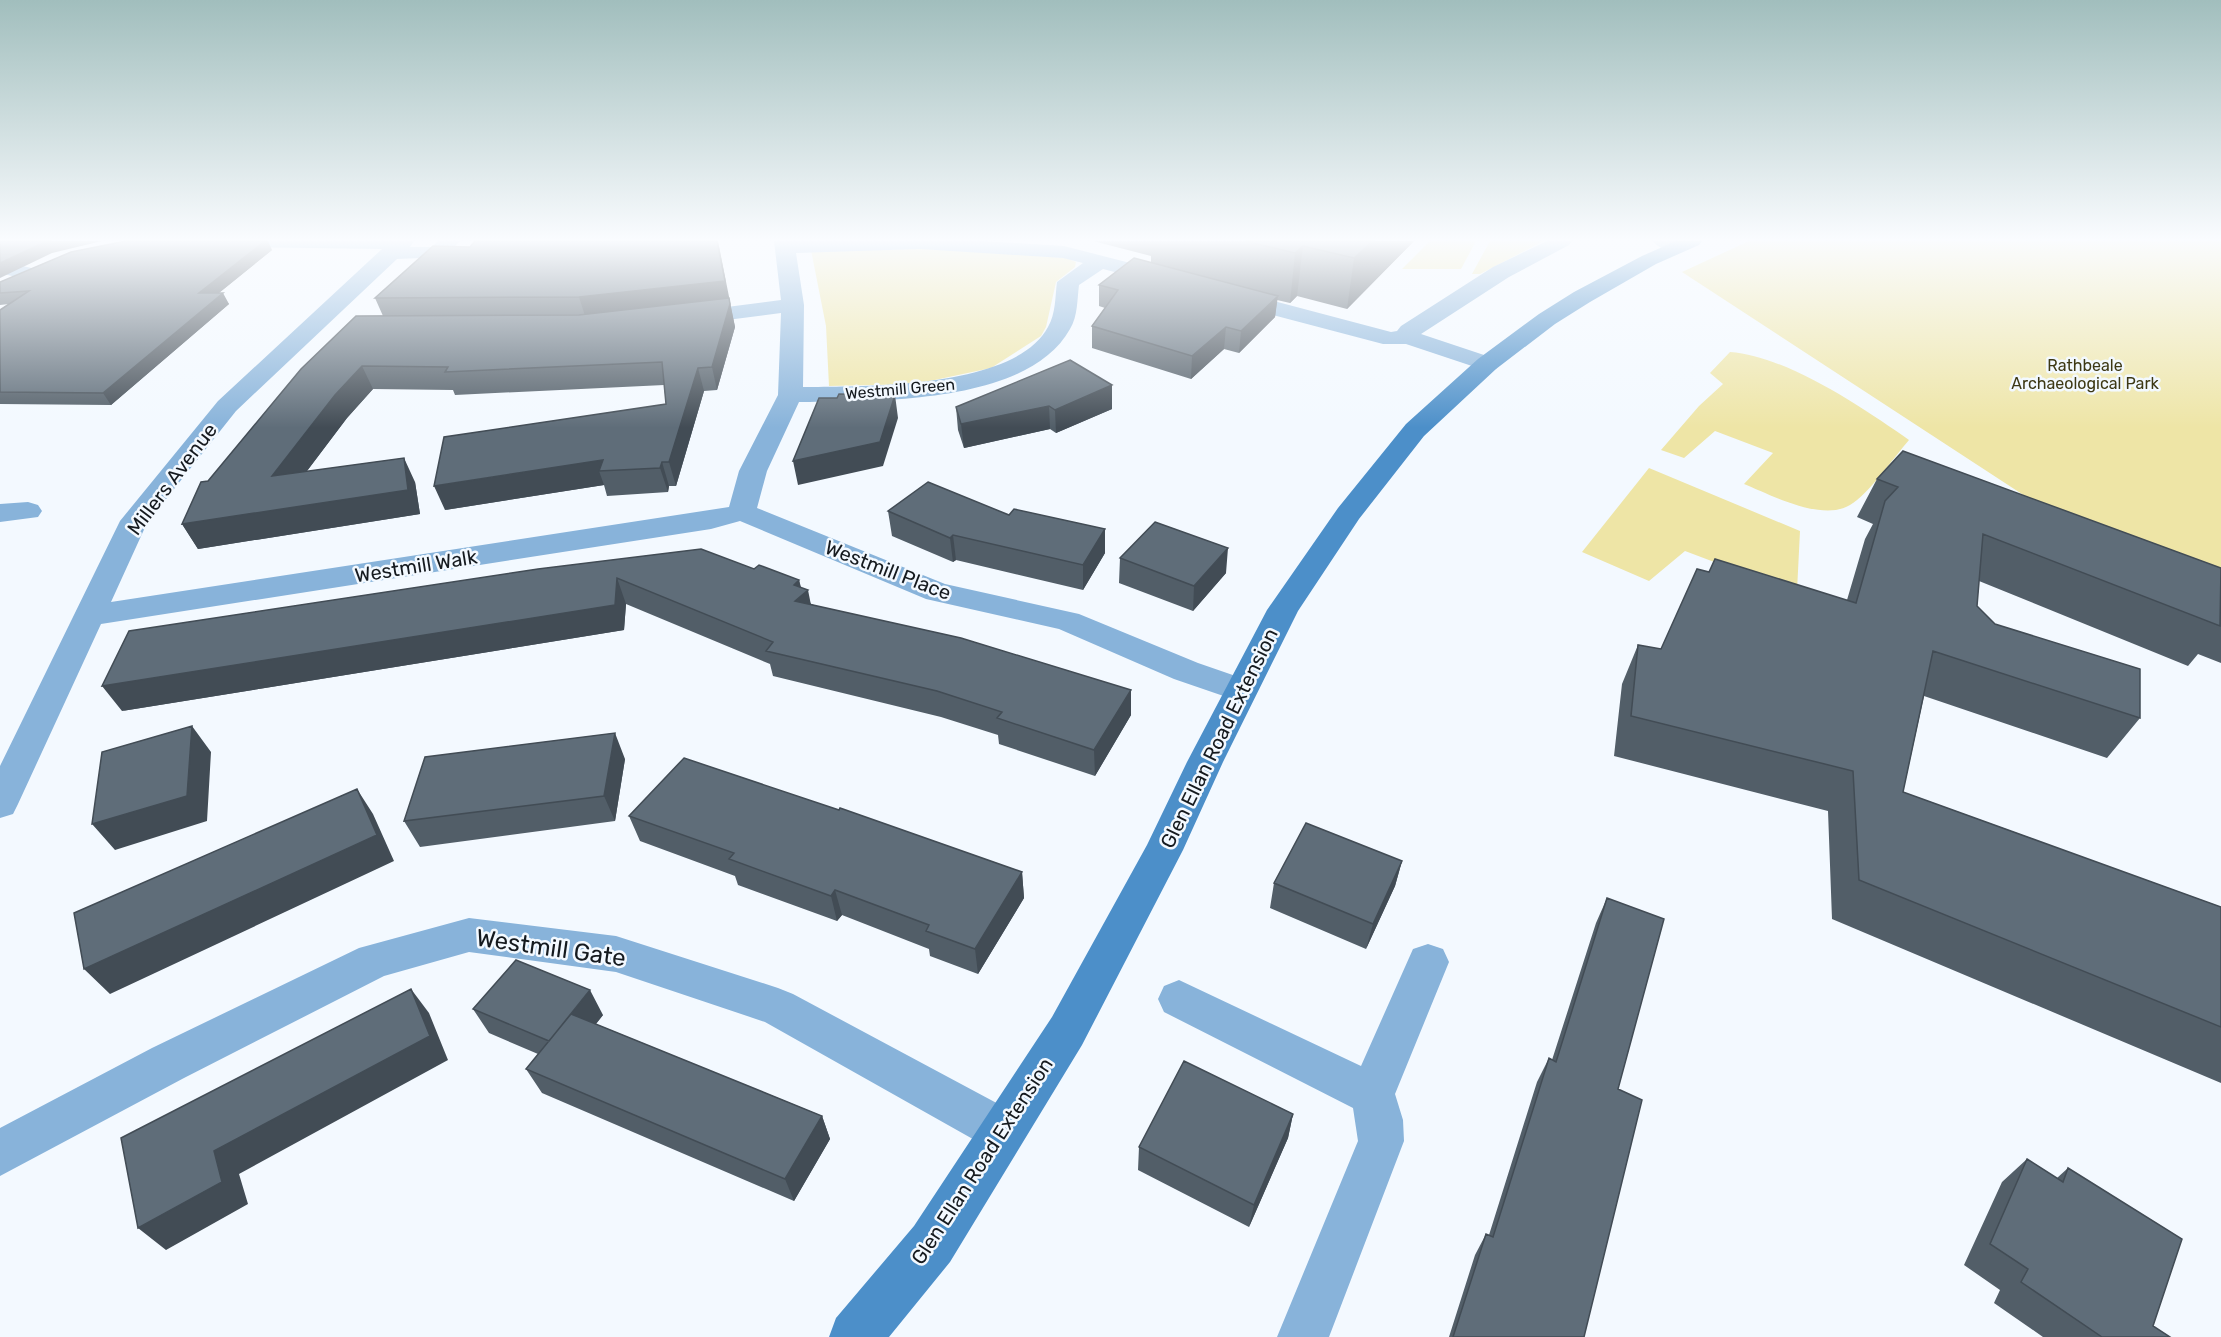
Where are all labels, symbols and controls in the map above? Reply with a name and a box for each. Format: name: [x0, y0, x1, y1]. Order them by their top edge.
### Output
park label: Rathbeale Archaeological Park: [2011, 356, 2159, 393]
street label: Westmill Green: [844, 375, 956, 403]
street label: Millers Avenue: [122, 418, 222, 540]
street label: Westmill Place: [822, 535, 954, 605]
street label: Westmill Walk: [353, 544, 480, 588]
street label: Glen Ellan Road Extension: [1155, 624, 1283, 852]
street label: Westmill Gate: [474, 924, 628, 972]
street label: Glen Ellan Road Extension: [906, 1053, 1058, 1269]

